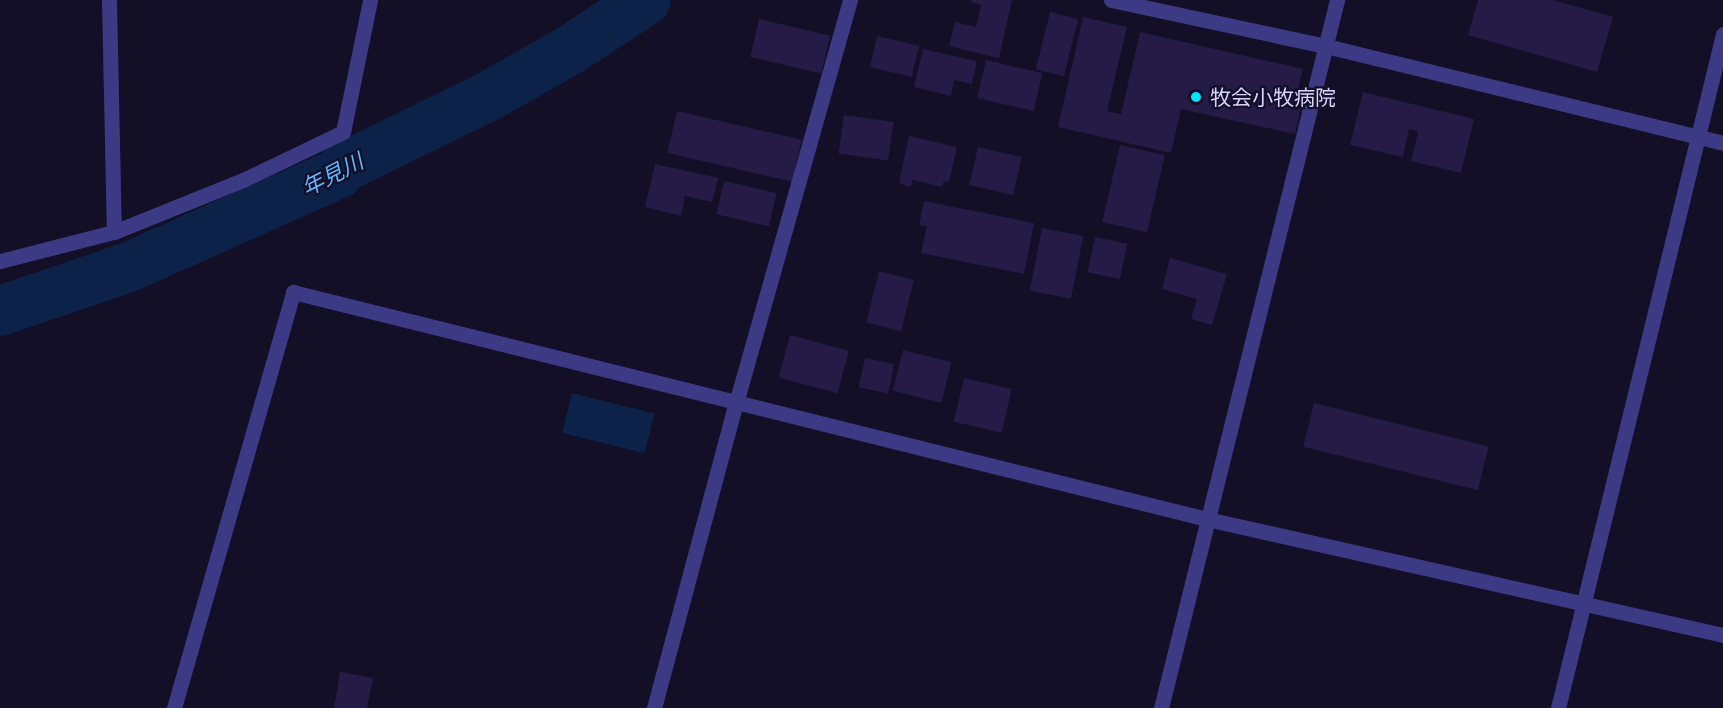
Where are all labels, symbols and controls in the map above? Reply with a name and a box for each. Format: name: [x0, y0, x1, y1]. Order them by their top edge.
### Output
place label: 牧会小牧病院: [1210, 84, 1336, 110]
marker: 牧会小牧病院: [1187, 88, 1205, 106]
water label: 年見川: [297, 147, 367, 201]

